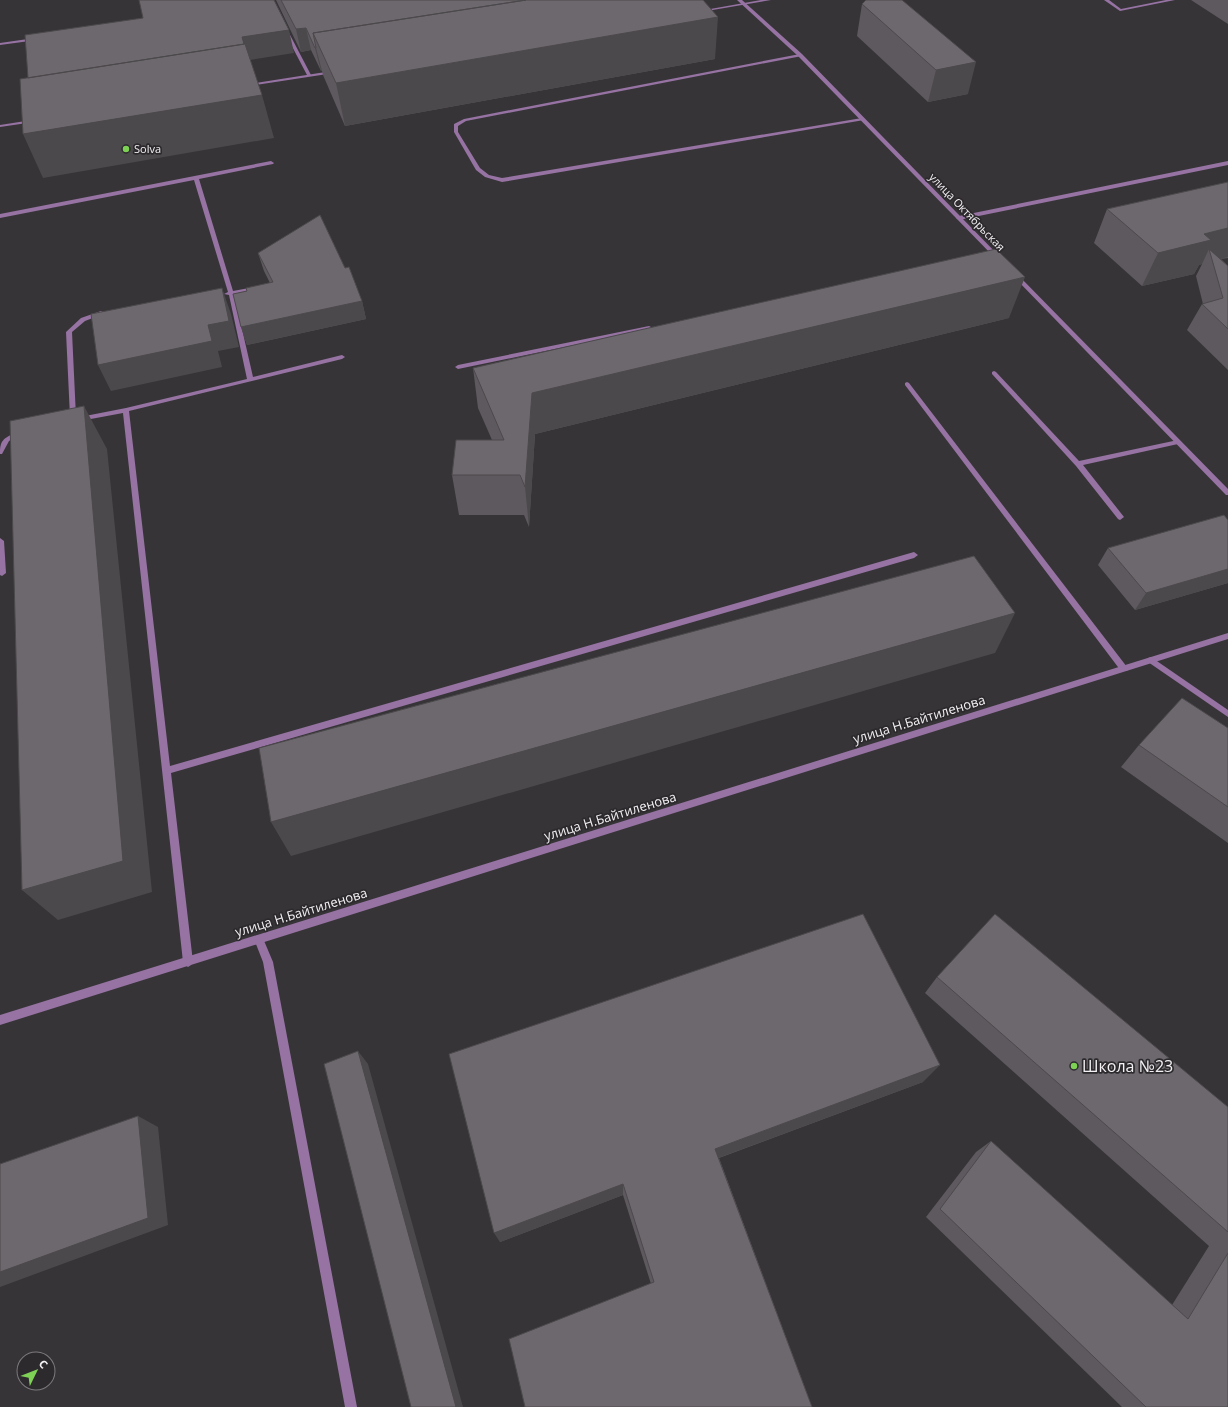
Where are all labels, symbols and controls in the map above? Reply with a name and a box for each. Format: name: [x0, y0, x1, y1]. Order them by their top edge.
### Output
place label: Solva: [134, 141, 161, 156]
marker: Solva: [121, 144, 131, 154]
street label: улица Октябрьская: [926, 169, 1009, 254]
street label: улица Н.Байтиленова: [851, 690, 987, 748]
street label: улица Н.Байтиленова: [542, 787, 678, 845]
street label: улица Н.Байтиленова: [233, 883, 369, 941]
place label: Школа №23: [1082, 1055, 1173, 1077]
marker: Школа №23: [1069, 1061, 1079, 1071]
north arrow: [16, 1351, 56, 1391]
text: С: [36, 1356, 52, 1372]

